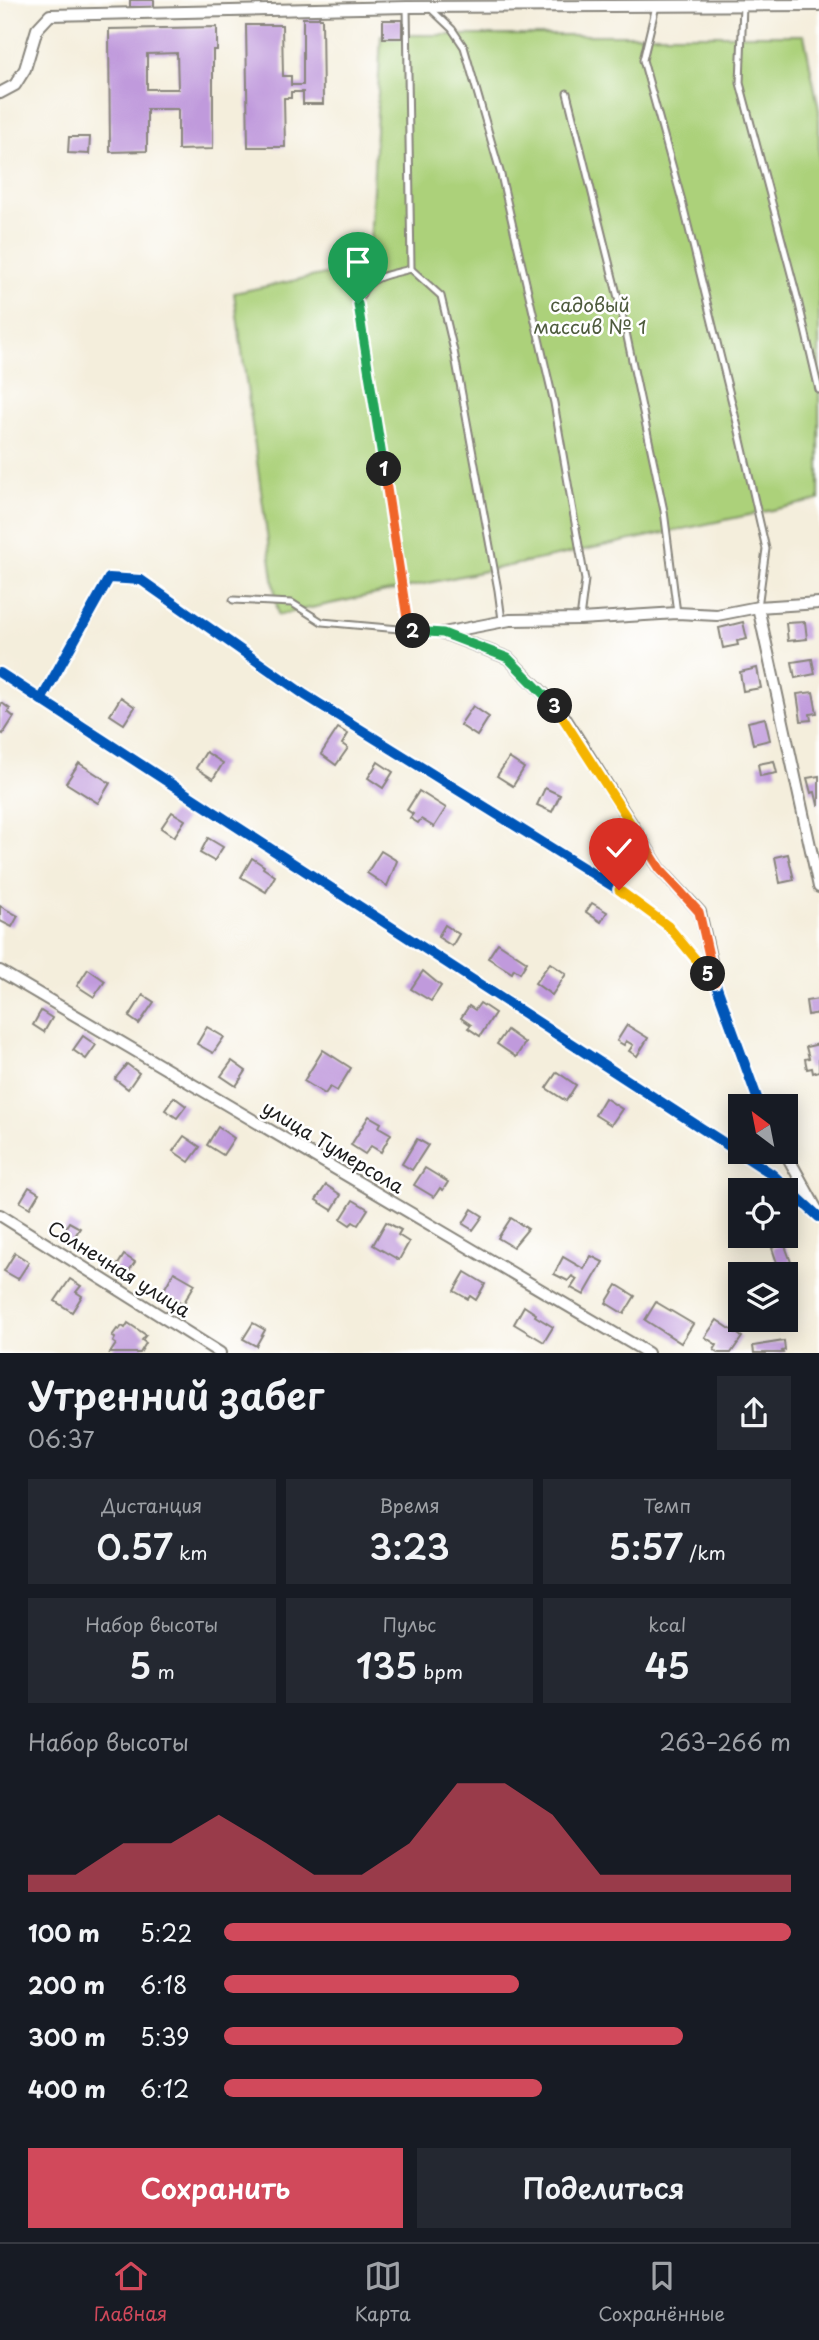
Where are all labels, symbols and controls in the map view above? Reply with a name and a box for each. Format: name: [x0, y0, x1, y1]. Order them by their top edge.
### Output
pin: [328, 232, 388, 304]
icon: arrive: [339, 243, 377, 281]
park label: садовый массив № 1: [534, 290, 646, 340]
pin: 1: [366, 452, 402, 486]
text: 1: [379, 454, 388, 482]
pin: 2: [396, 614, 430, 648]
text: 2: [406, 616, 419, 644]
pin: 3: [538, 688, 572, 724]
text: 3: [548, 691, 561, 719]
pin: [589, 818, 649, 890]
icon: check: [600, 829, 638, 867]
pin: 5: [690, 956, 726, 992]
text: 5: [701, 959, 714, 987]
street label: улица Тумерсола: [257, 1093, 410, 1200]
north arrow: [728, 1094, 798, 1164]
map controls: [728, 1094, 798, 1332]
button: locate: [728, 1178, 798, 1248]
street label: Солнечная улица: [43, 1213, 196, 1323]
button: layers: [728, 1262, 798, 1332]
text: Утренний забег: [28, 1366, 324, 1423]
button: share: [717, 1376, 791, 1450]
text: 06:37: [28, 1421, 95, 1456]
text: Дистанция: [101, 1491, 202, 1519]
text: Время: [379, 1491, 440, 1519]
text: Темп: [643, 1491, 691, 1519]
text: 0.57: [96, 1519, 173, 1572]
text: 3:23: [369, 1519, 450, 1572]
text: 5:57: [609, 1519, 683, 1572]
text: km: [173, 1538, 208, 1566]
text: /km: [683, 1538, 726, 1566]
text: Набор высоты: [85, 1610, 218, 1638]
text: Пульс: [383, 1610, 436, 1638]
text: kcal: [648, 1610, 686, 1638]
text: 5: [129, 1638, 151, 1691]
text: 135: [356, 1638, 417, 1691]
text: 45: [644, 1638, 690, 1691]
text: m: [151, 1657, 175, 1685]
text: bpm: [417, 1657, 463, 1685]
text: Набор высоты: [28, 1724, 189, 1759]
text: 263–266 m: [659, 1724, 791, 1759]
text: 100 m: [28, 1915, 100, 1950]
text: 5:22: [140, 1915, 192, 1950]
text: 200 m: [28, 1967, 105, 2002]
text: 6:18: [140, 1967, 187, 2002]
text: 300 m: [28, 2019, 106, 2054]
text: 5:39: [140, 2019, 190, 2054]
text: 400 m: [28, 2071, 106, 2106]
text: 6:12: [140, 2071, 189, 2106]
button: Сохранить: [28, 2148, 403, 2228]
button: Поделиться: [417, 2148, 791, 2228]
tab: Главная: [94, 2257, 167, 2327]
tab: Карта: [355, 2257, 411, 2327]
tab: Сохранённые: [598, 2257, 725, 2327]

